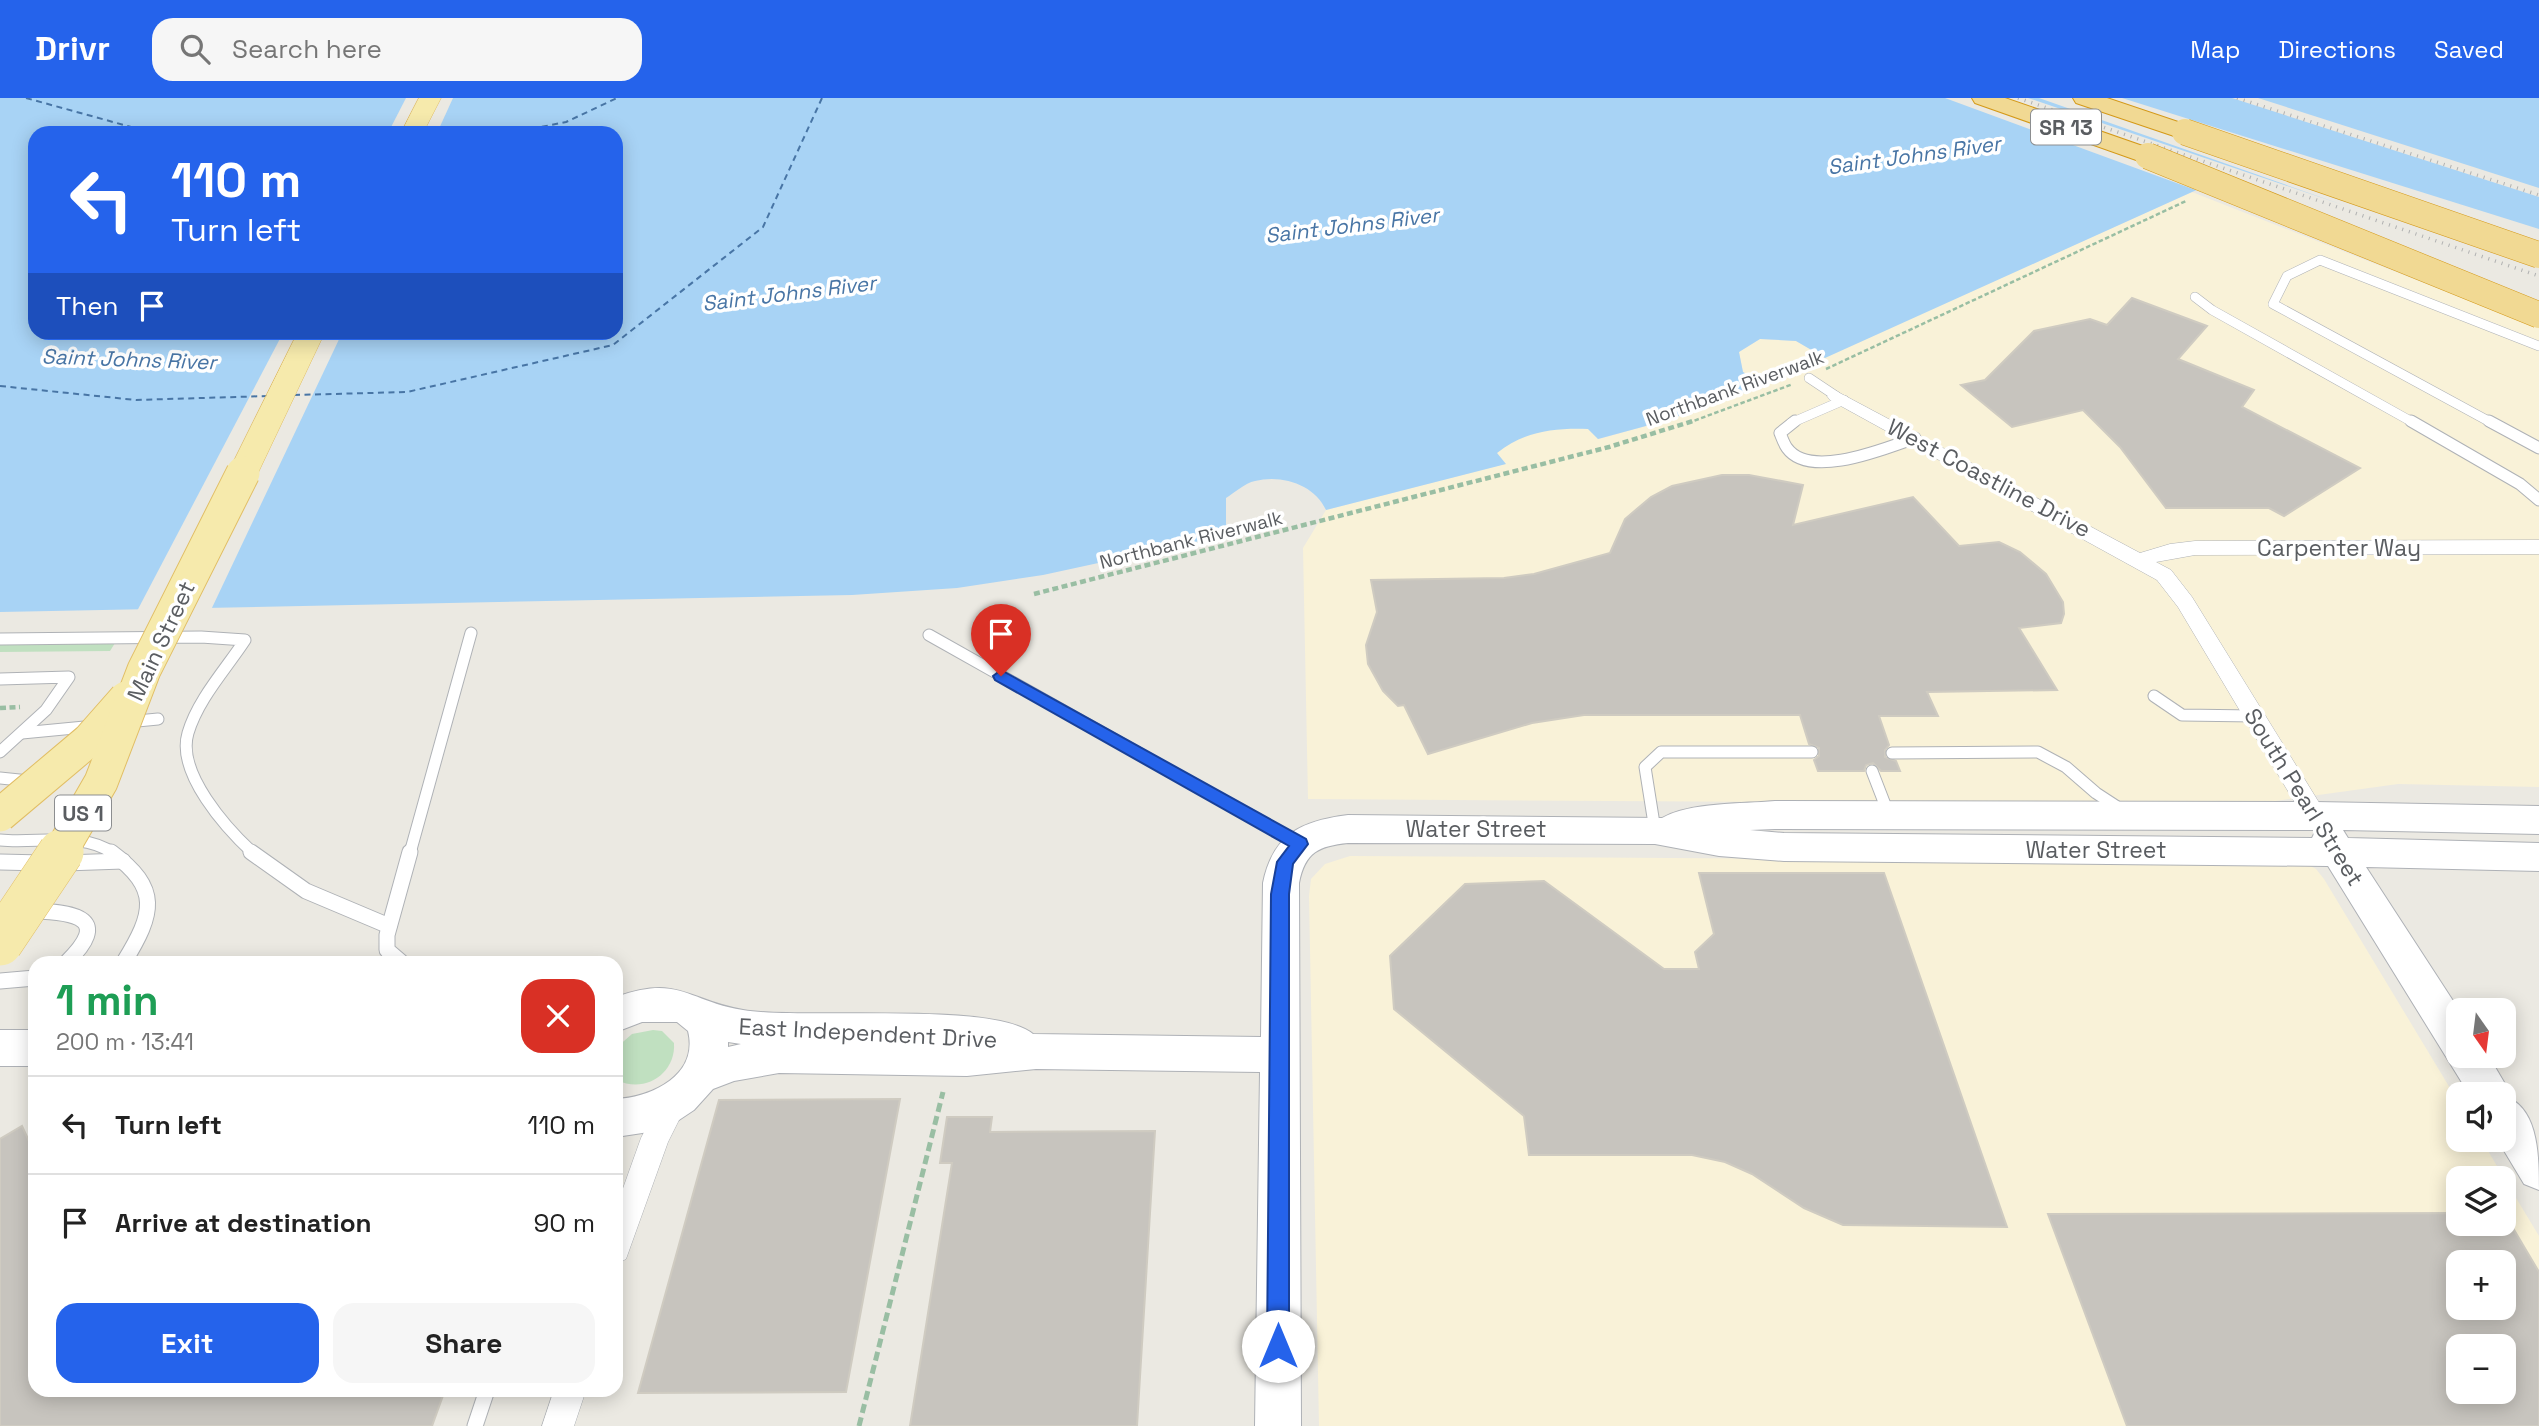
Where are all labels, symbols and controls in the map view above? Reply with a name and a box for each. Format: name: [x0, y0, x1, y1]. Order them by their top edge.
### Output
search box: [152, 18, 642, 81]
text: Drivr: [35, 28, 110, 70]
icon: search: [176, 30, 214, 68]
text: Search here: [232, 32, 382, 66]
text: Map: [2190, 34, 2240, 65]
text: Directions: [2278, 34, 2396, 65]
text: Saved: [2434, 34, 2504, 65]
road number: SR 13: [2031, 110, 2101, 144]
water label: Saint Johns River: [1826, 129, 2004, 181]
text: 110 m: [171, 149, 301, 211]
icon: left: [56, 154, 147, 245]
water label: Saint Johns River: [1264, 201, 1442, 249]
text: Turn left: [171, 210, 301, 250]
water label: Saint Johns River: [701, 269, 879, 317]
icon: arrive: [133, 287, 171, 325]
text: Then: [56, 289, 119, 323]
water label: Saint Johns River: [41, 342, 219, 376]
street label: Northbank Riverwalk: [1643, 344, 1827, 432]
street label: West Coastline Drive: [1882, 412, 2096, 544]
street label: Northbank Riverwalk: [1097, 505, 1285, 575]
street label: Carpenter Way: [2257, 533, 2421, 563]
street label: Main Street: [120, 576, 202, 706]
pin: [971, 604, 1031, 676]
icon: arrive: [982, 615, 1020, 653]
street label: South Pearl Street: [2237, 703, 2371, 891]
road number: US 1: [55, 796, 111, 830]
street label: Water Street: [1405, 814, 1547, 844]
street label: Water Street: [2025, 835, 2167, 865]
text: 1 min: [56, 974, 159, 1027]
button: close: [521, 979, 595, 1053]
north arrow: [2446, 998, 2516, 1068]
map controls: [2446, 998, 2516, 1404]
street label: East Independent Drive: [738, 1011, 998, 1055]
text: 200 m · 13:41: [56, 1027, 194, 1057]
button: sound: [2446, 1082, 2516, 1152]
icon: left: [56, 1106, 94, 1144]
text: Turn left: [115, 1108, 222, 1142]
text: 110 m: [528, 1108, 595, 1142]
button: layers: [2446, 1166, 2516, 1236]
icon: arrive: [56, 1204, 94, 1242]
text: Arrive at destination: [115, 1206, 372, 1240]
text: 90 m: [533, 1206, 595, 1240]
button: +: [2446, 1250, 2516, 1320]
button: Exit: [56, 1303, 319, 1383]
button: Share: [333, 1303, 595, 1383]
position arrow: [1241, 1309, 1315, 1383]
button: −: [2446, 1334, 2516, 1404]

